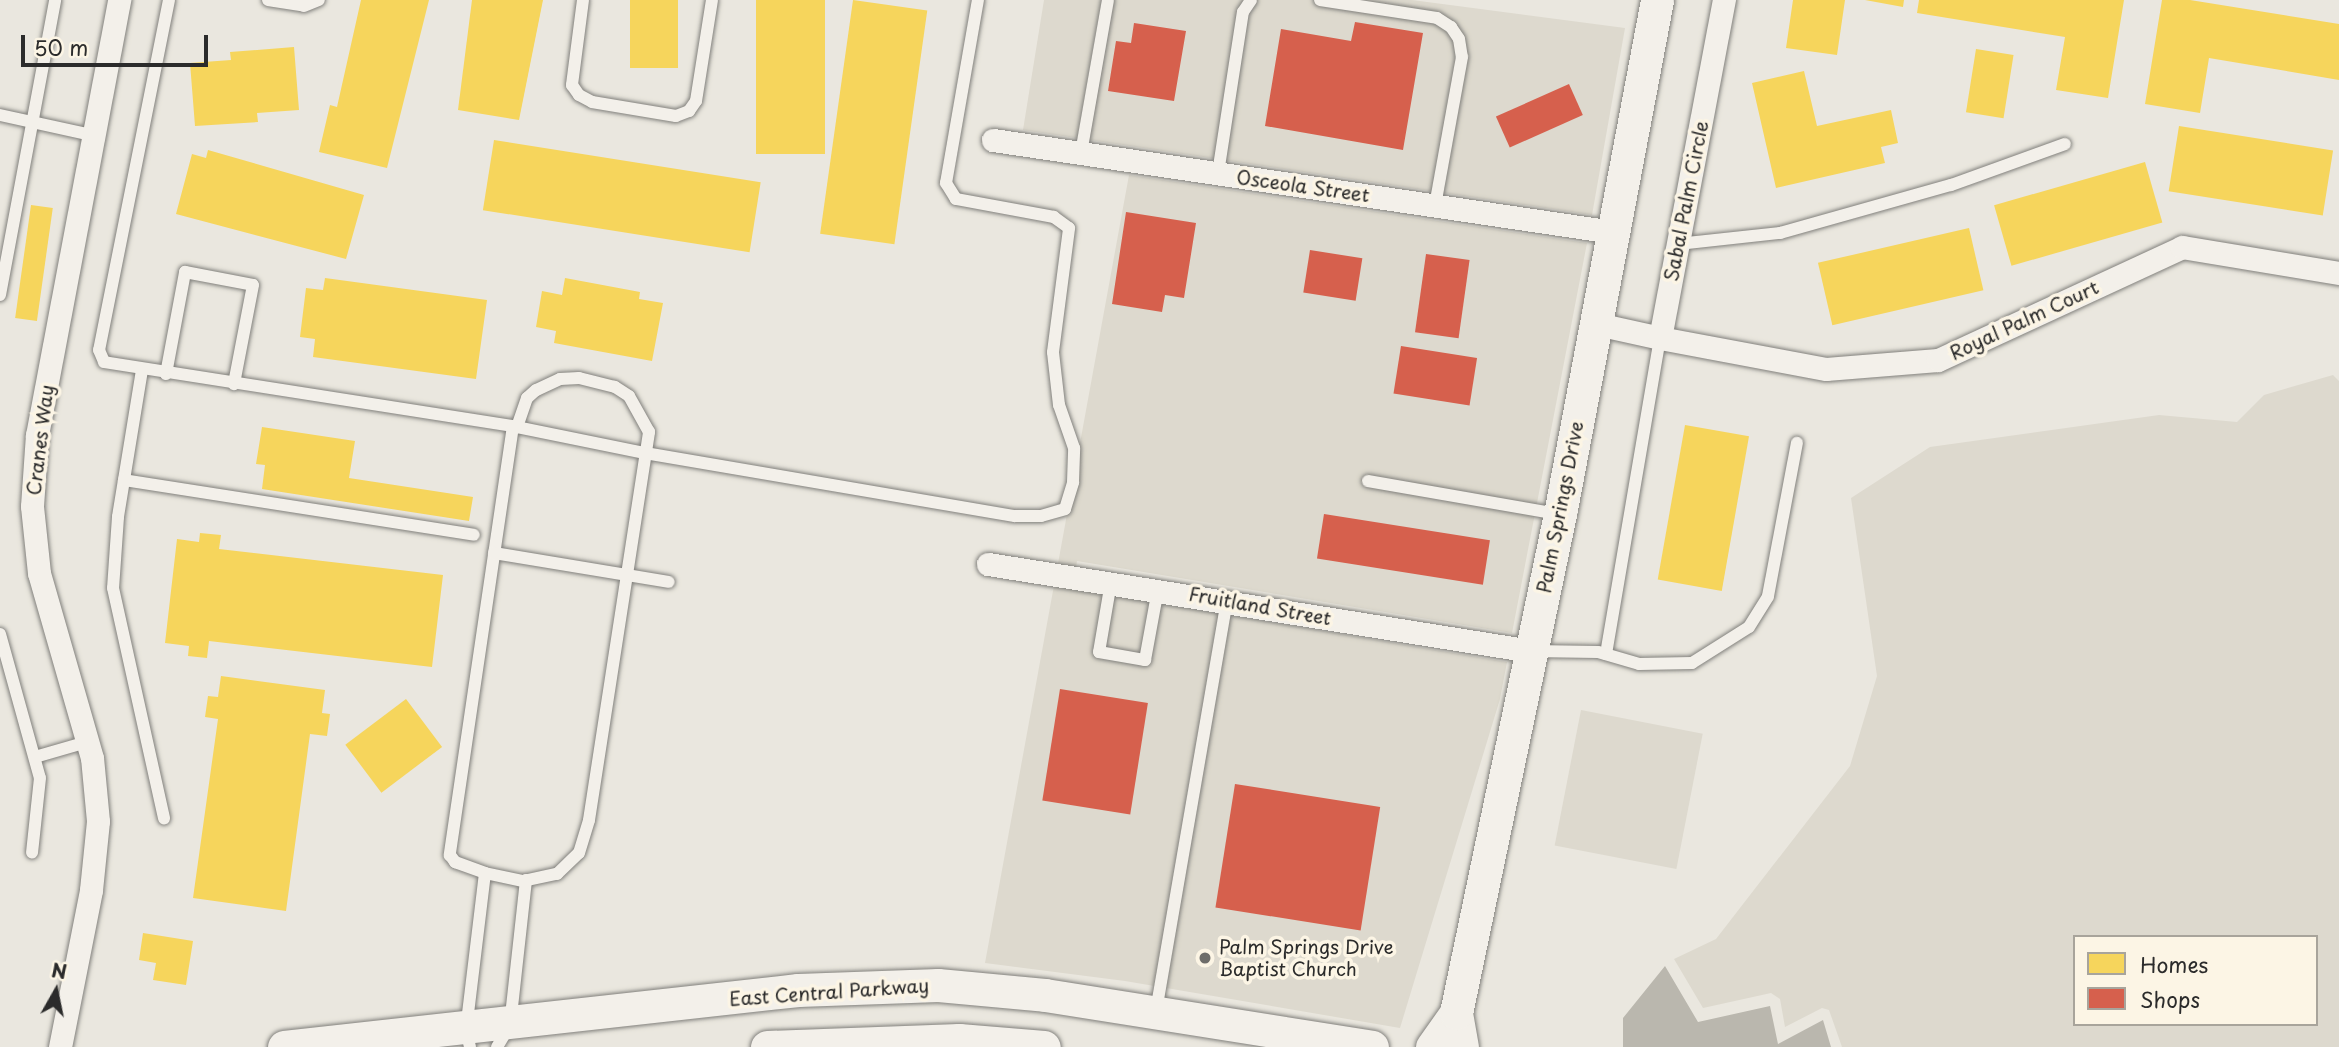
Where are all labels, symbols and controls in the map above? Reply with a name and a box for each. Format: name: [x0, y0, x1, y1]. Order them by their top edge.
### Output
scale bar: [24, 21, 212, 65]
text: 50 m: [34, 31, 88, 63]
street label: Sabal Palm Circle: [1659, 118, 1713, 284]
street label: Osceola Street: [1235, 165, 1371, 207]
street label: Royal Palm Court: [1946, 276, 2102, 364]
street label: Cranes Way: [22, 383, 58, 497]
street label: Palm Springs Drive: [1532, 419, 1588, 595]
street label: Fruitland Street: [1186, 582, 1334, 630]
legend: [2073, 935, 2318, 1026]
place label: Palm Springs Drive Baptist Church: [1219, 936, 1393, 980]
text: Homes: [2140, 948, 2208, 980]
marker: Palm Springs Drive Baptist Church: [1197, 950, 1213, 966]
text: N: [50, 955, 69, 985]
north arrow: [21, 956, 91, 1026]
street label: East Central Parkway: [728, 974, 930, 1010]
text: Shops: [2140, 983, 2200, 1015]

